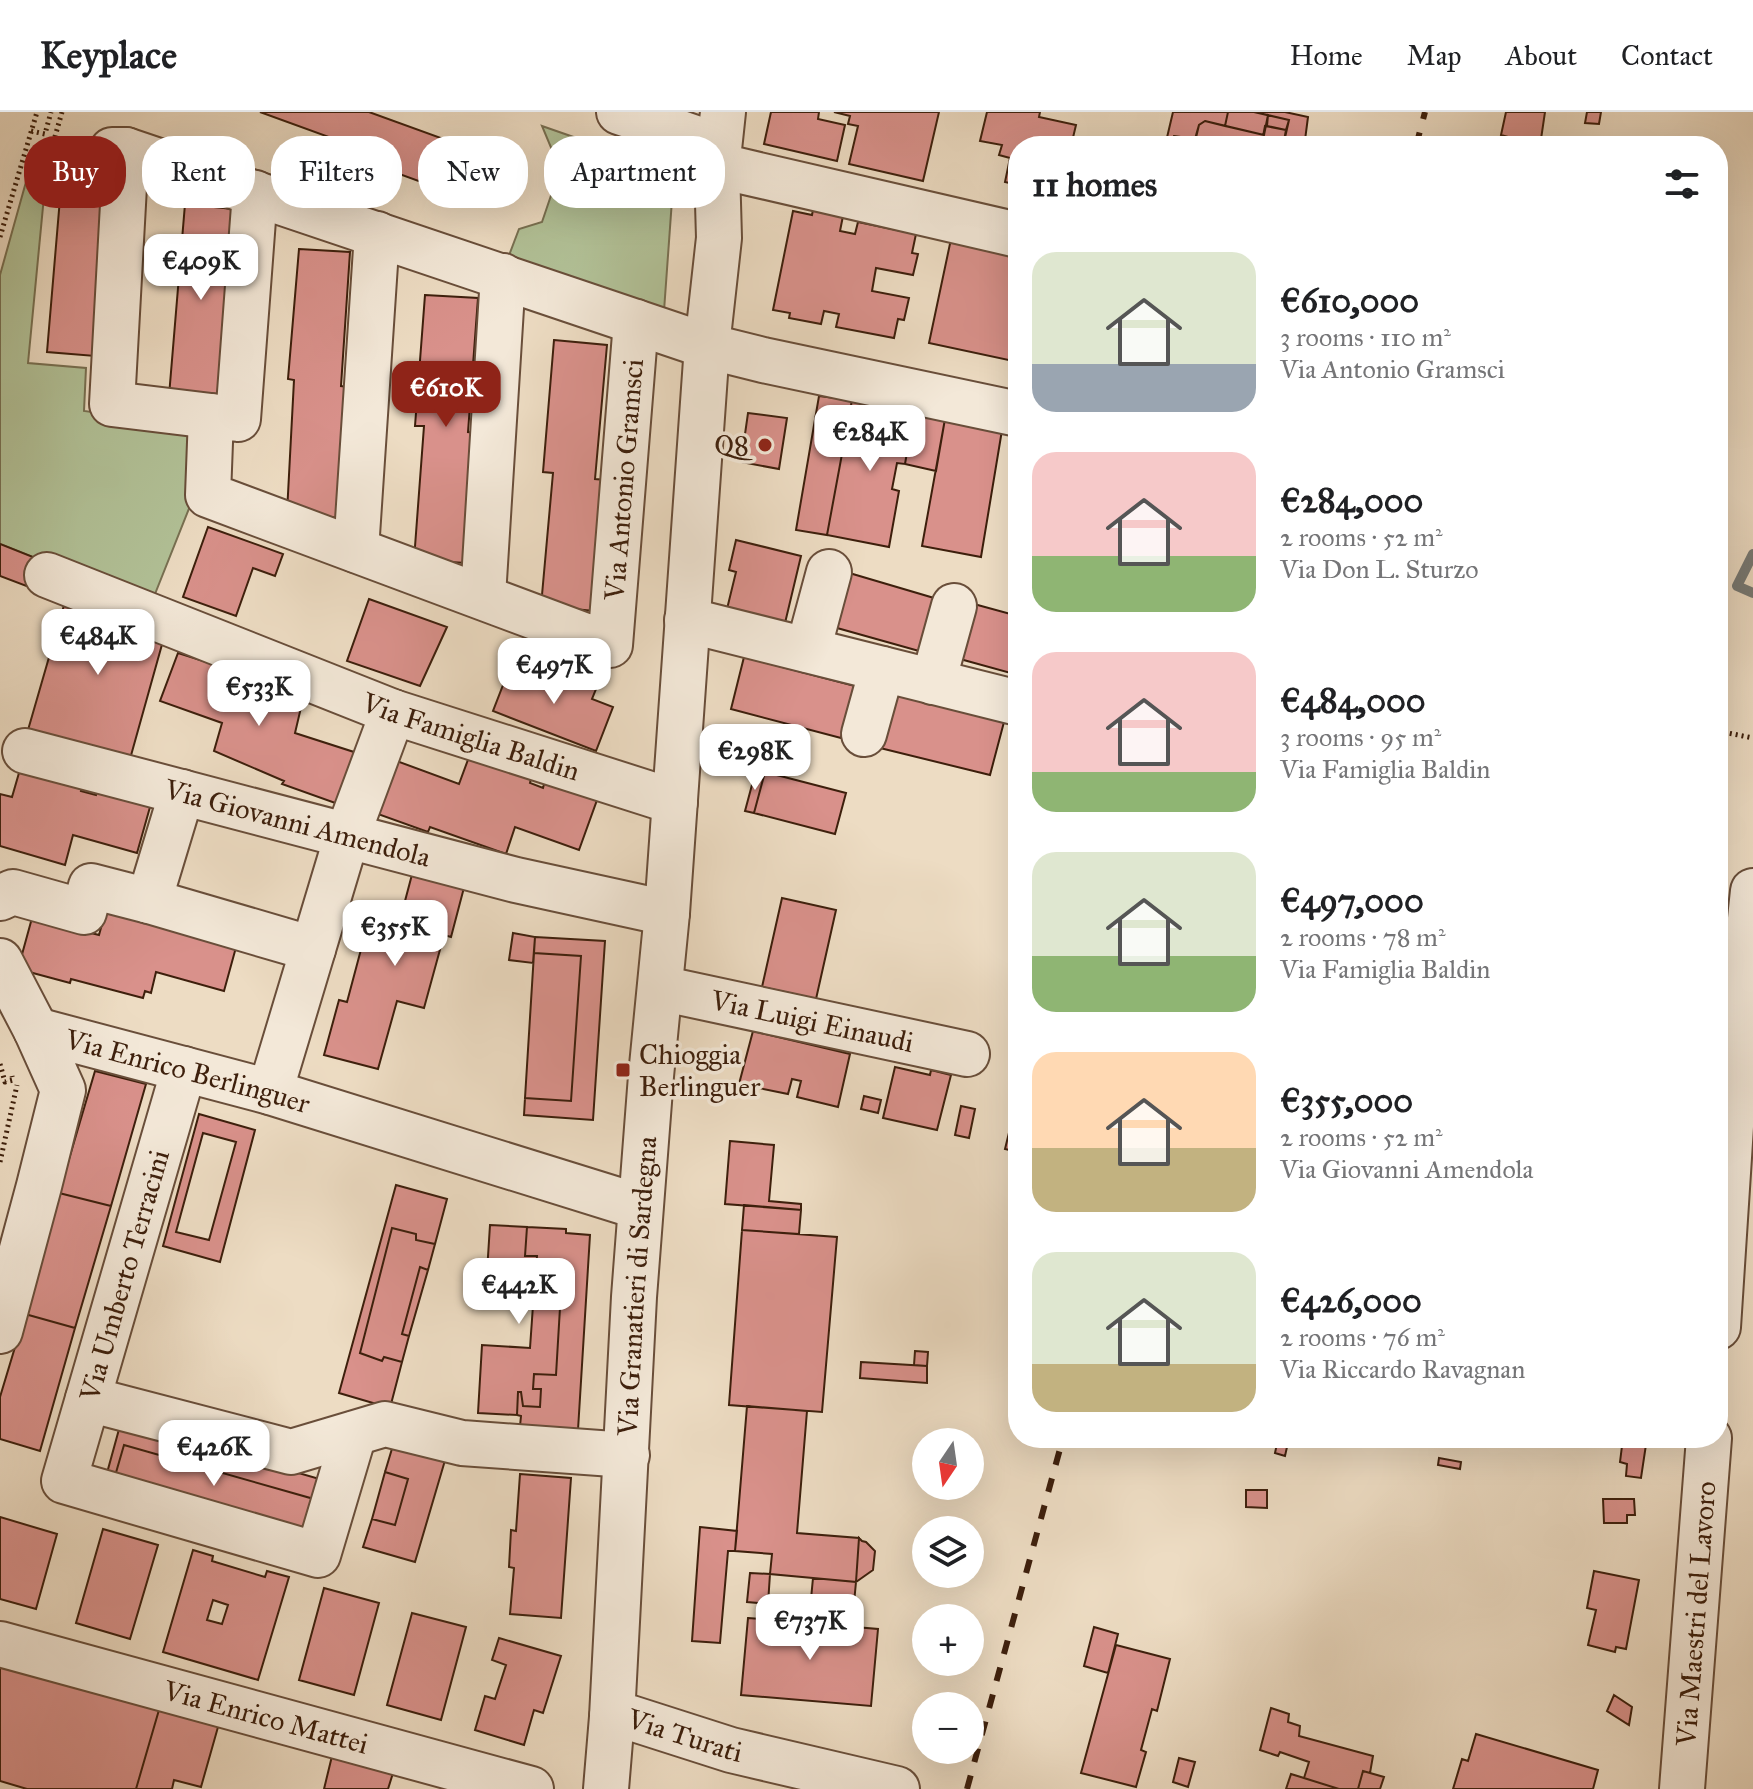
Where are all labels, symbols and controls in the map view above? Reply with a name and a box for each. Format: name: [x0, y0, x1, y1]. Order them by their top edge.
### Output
text: Keyplace: [40, 32, 177, 78]
text: Home: [1290, 38, 1363, 73]
text: Map: [1407, 38, 1461, 73]
text: About: [1505, 38, 1577, 73]
text: Contact: [1621, 38, 1713, 73]
chip: Buy: [24, 136, 126, 208]
chip: Rent: [142, 136, 255, 208]
chip: Filters: [271, 136, 402, 208]
chip: New: [418, 136, 528, 208]
chip: Apartment: [544, 136, 725, 208]
icon: filters: [1660, 162, 1704, 206]
text: 11 homes: [1032, 164, 1157, 205]
pin: €409K: [145, 234, 257, 302]
text: €409K: [162, 244, 240, 276]
text: €610,000: [1280, 280, 1419, 321]
icon: home: [1096, 284, 1192, 380]
text: 3 rooms · 110 m²: [1280, 321, 1451, 353]
text: Via Antonio Gramsci: [1280, 353, 1505, 385]
street label: Via Antonio Gramsci: [597, 357, 651, 603]
pin: €610K: [390, 361, 502, 429]
text: €610K: [410, 371, 482, 403]
pin: €284K: [814, 405, 926, 473]
text: €284K: [832, 415, 908, 447]
place label: Q8: [714, 428, 753, 463]
marker: Q8: [756, 436, 774, 454]
text: €284,000: [1280, 480, 1423, 521]
icon: home: [1096, 484, 1192, 580]
text: 2 rooms · 52 m²: [1280, 521, 1443, 553]
text: Via Don L. Sturzo: [1280, 553, 1479, 585]
pin: €484K: [42, 609, 154, 677]
text: €484K: [59, 619, 137, 651]
pin: €497K: [498, 638, 610, 706]
text: €497K: [516, 648, 592, 680]
pin: €533K: [203, 660, 315, 728]
text: €533K: [225, 670, 293, 702]
text: €484,000: [1280, 680, 1426, 721]
street label: Via Famiglia Baldin: [356, 684, 584, 789]
icon: home: [1096, 684, 1192, 780]
text: 3 rooms · 95 m²: [1280, 721, 1441, 753]
pin: €298K: [699, 724, 811, 792]
text: €298K: [718, 734, 792, 766]
text: Via Famiglia Baldin: [1280, 753, 1490, 785]
street label: Via Giovanni Amendola: [160, 771, 434, 875]
text: €497,000: [1280, 880, 1424, 921]
icon: home: [1096, 884, 1192, 980]
pin: €355K: [339, 900, 451, 968]
text: €355K: [361, 910, 429, 942]
text: 2 rooms · 78 m²: [1280, 921, 1445, 953]
text: Via Famiglia Baldin: [1280, 953, 1490, 985]
street label: Via Luigi Einaudi: [707, 982, 917, 1060]
street label: Via Enrico Berlinguer: [60, 1021, 315, 1122]
place label: Chioggia Berlinguer: [639, 1037, 761, 1104]
marker: Chioggia Berlinguer: [614, 1061, 632, 1079]
text: €355,000: [1280, 1080, 1413, 1121]
icon: home: [1096, 1084, 1192, 1180]
text: 2 rooms · 52 m²: [1280, 1121, 1443, 1153]
street label: Via Granatieri di Sardegna: [610, 1135, 664, 1438]
street label: Via Umberto Terracini: [72, 1145, 177, 1406]
text: Via Giovanni Amendola: [1280, 1153, 1534, 1185]
pin: €442K: [463, 1258, 575, 1326]
text: €442K: [481, 1268, 557, 1300]
text: €426,000: [1280, 1280, 1422, 1321]
icon: home: [1096, 1284, 1192, 1380]
text: 2 rooms · 76 m²: [1280, 1321, 1445, 1353]
text: Via Riccardo Ravagnan: [1280, 1353, 1525, 1385]
pin: €426K: [158, 1420, 270, 1488]
north arrow: [912, 1428, 984, 1500]
map controls: [912, 1428, 984, 1764]
text: €426K: [177, 1430, 251, 1462]
street label: Via Maestri del Lavoro: [1668, 1480, 1724, 1748]
button: layers: [912, 1516, 984, 1588]
pin: €737K: [754, 1594, 866, 1662]
text: €737K: [774, 1604, 846, 1636]
button: +: [912, 1604, 984, 1676]
street label: Via Enrico Mattei: [159, 1672, 373, 1762]
button: −: [912, 1692, 984, 1764]
street label: Via Turati: [622, 1701, 746, 1770]

